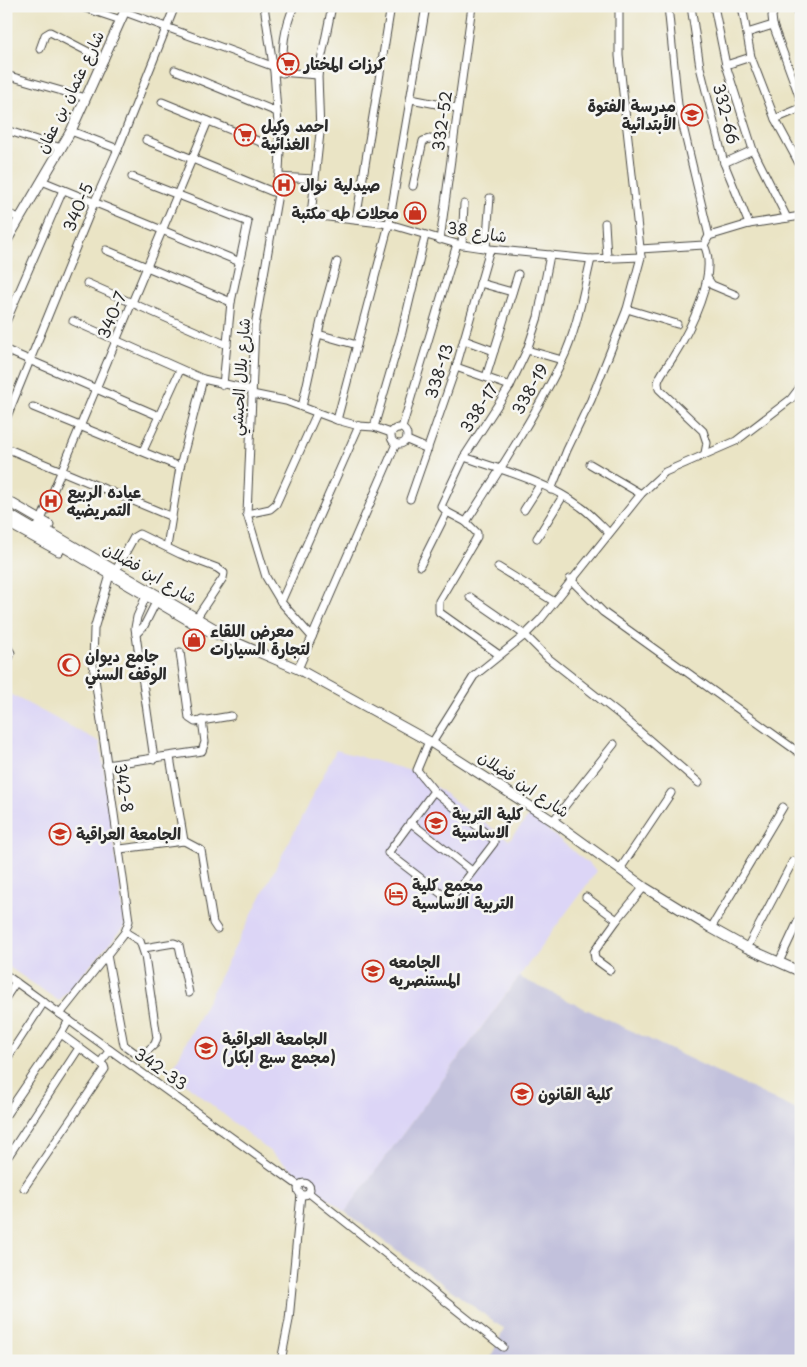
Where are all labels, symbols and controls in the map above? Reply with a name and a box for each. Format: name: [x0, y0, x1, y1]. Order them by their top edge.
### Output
street label: شارع عثمان بن عفان: [29, 26, 110, 157]
place label: كرزات المختار: [302, 51, 385, 75]
supermarket icon: كرزات المختار: [276, 52, 300, 76]
street label: 332-66: [708, 81, 746, 147]
street label: 332-52: [425, 89, 457, 153]
place label: مدرسة الفتوة الأبتدائية: [587, 93, 676, 135]
school or university icon: مدرسة الفتوة الأبتدائية: [680, 103, 704, 127]
place label: احمد وكيل الغذائية: [261, 113, 328, 155]
supermarket icon: احمد وكيل الغذائية: [233, 123, 257, 147]
place label: صيدلية نوال: [300, 172, 381, 196]
hospital icon: صيدلية نوال: [272, 173, 296, 197]
street label: 340-5: [56, 179, 98, 235]
place label: محلات طه مكتبة: [291, 200, 399, 224]
shop icon: محلات طه مكتبة: [403, 201, 427, 225]
street label: شارع 38: [445, 214, 509, 249]
street label: 340-7: [90, 287, 132, 342]
street label: شارع بلال الحبشي: [223, 317, 259, 437]
street label: 338-13: [418, 340, 458, 401]
street label: 338-19: [505, 359, 553, 418]
street label: 338-17: [453, 378, 503, 437]
place label: عياده الربيع التمريضيه: [67, 479, 142, 521]
hospital icon: عياده الربيع التمريضيه: [39, 489, 63, 513]
street label: شارع ابن فضلان: [98, 535, 202, 610]
place label: معرض اللقاء لتجارة السيارات: [210, 618, 310, 660]
shop icon: معرض اللقاء لتجارة السيارات: [182, 628, 206, 652]
place label: جامع ديوان الوقف السني: [85, 643, 167, 689]
mosque icon: جامع ديوان الوقف السني: [57, 653, 81, 677]
street label: شارع ابن فضلان: [474, 744, 575, 823]
street label: 342-8: [109, 762, 141, 814]
place label: كلية التربية الاساسية: [452, 801, 523, 843]
school or university icon: كلية التربية الاساسية: [424, 811, 448, 835]
place label: الجامعة العراقية: [76, 821, 181, 845]
school or university icon: الجامعة العراقية: [48, 822, 72, 846]
place label: مجمع كلية التربية الاساسية: [412, 872, 514, 914]
hotel icon: مجمع كلية التربية الاساسية: [384, 882, 408, 906]
place label: الجامعه المستنصريه: [389, 949, 460, 991]
school or university icon: الجامعه المستنصريه: [361, 959, 385, 983]
place label: الجامعة العراقية (مجمع سبع ابكار): [222, 1026, 336, 1069]
school or university icon: الجامعة العراقية (مجمع سبع ابكار): [194, 1036, 218, 1060]
street label: 342-33: [130, 1041, 193, 1095]
place label: كلية القانون: [538, 1081, 613, 1106]
school or university icon: كلية القانون: [510, 1082, 534, 1106]

